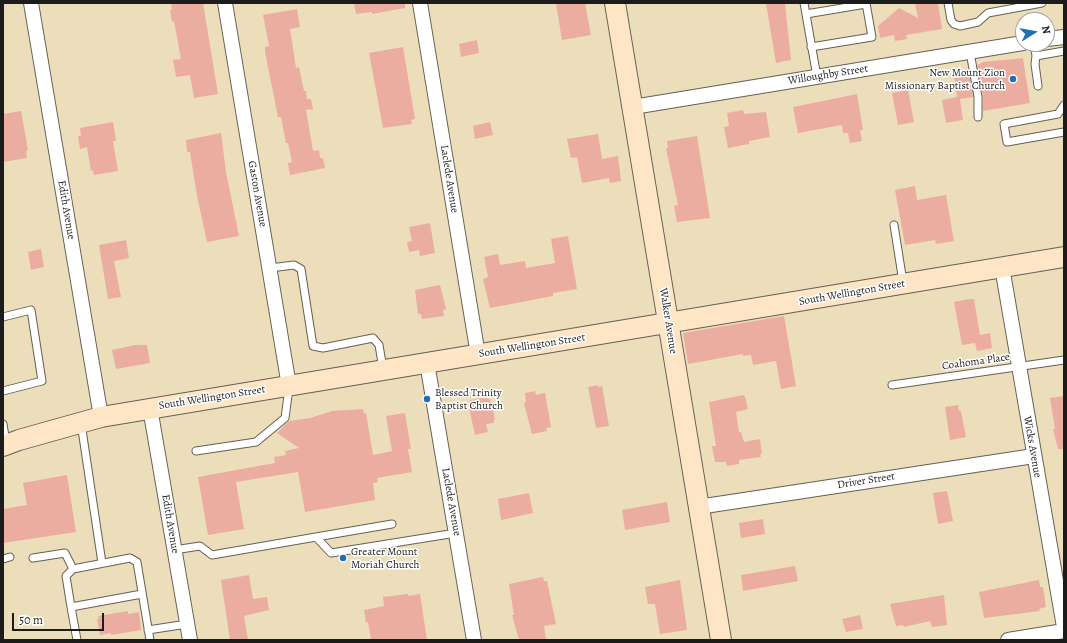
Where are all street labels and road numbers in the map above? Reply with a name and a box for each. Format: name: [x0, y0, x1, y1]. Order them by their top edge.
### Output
street label: Willoughby Street: [787, 62, 869, 88]
street label: Laclede Avenue: [437, 144, 461, 214]
street label: Gaston Avenue: [245, 160, 269, 228]
street label: Edith Avenue: [54, 179, 78, 241]
street label: South Wellington Street: [798, 277, 906, 309]
street label: Walker Avenue: [656, 287, 680, 355]
street label: South Wellington Street: [478, 331, 586, 361]
street label: Coahoma Place: [941, 351, 1011, 373]
street label: South Wellington Street: [158, 383, 266, 413]
street label: Wicks Avenue: [1020, 415, 1044, 479]
street label: Laclede Avenue: [439, 467, 463, 537]
street label: Driver Street: [836, 470, 896, 492]
street label: Edith Avenue: [158, 493, 182, 555]

